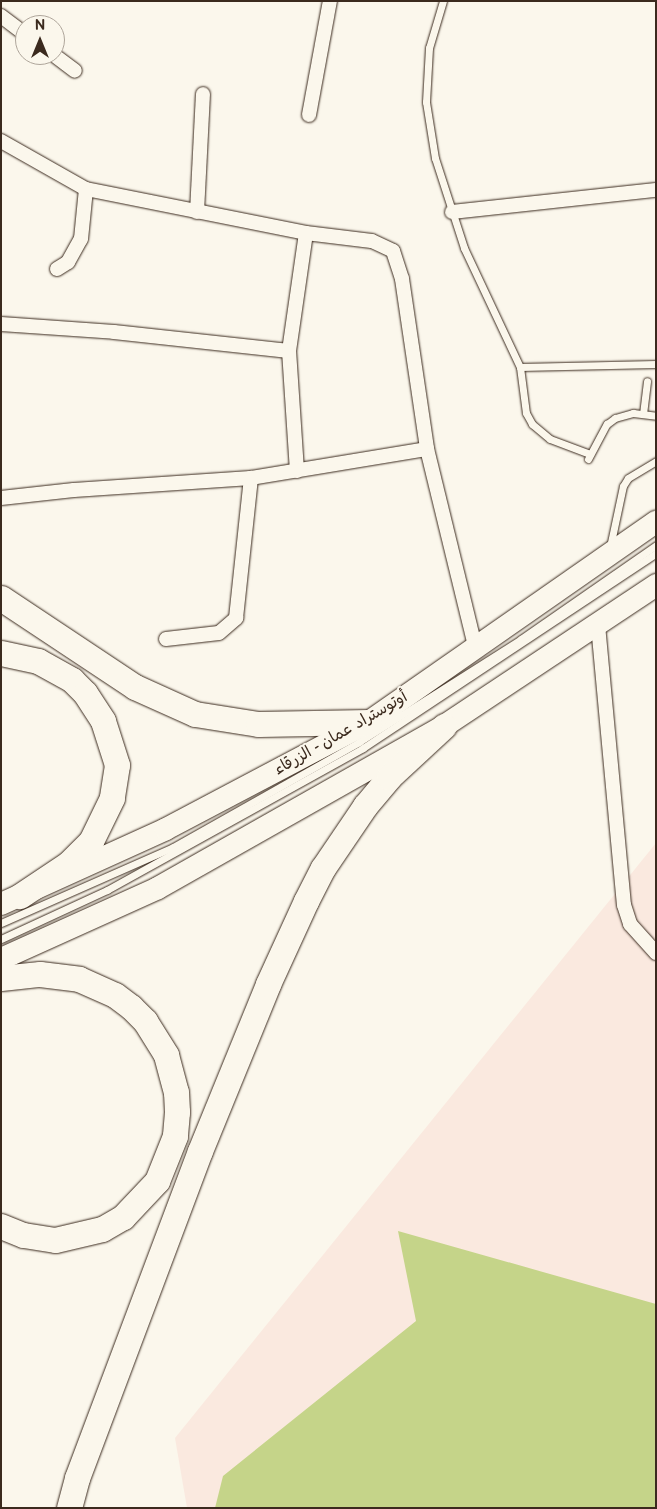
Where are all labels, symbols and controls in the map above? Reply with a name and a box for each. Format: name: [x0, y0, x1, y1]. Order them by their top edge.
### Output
north arrow: [15, 15, 65, 65]
text: N: [35, 17, 45, 34]
street label: أوتوستراد عمان - الزرقاء: [270, 688, 412, 780]

